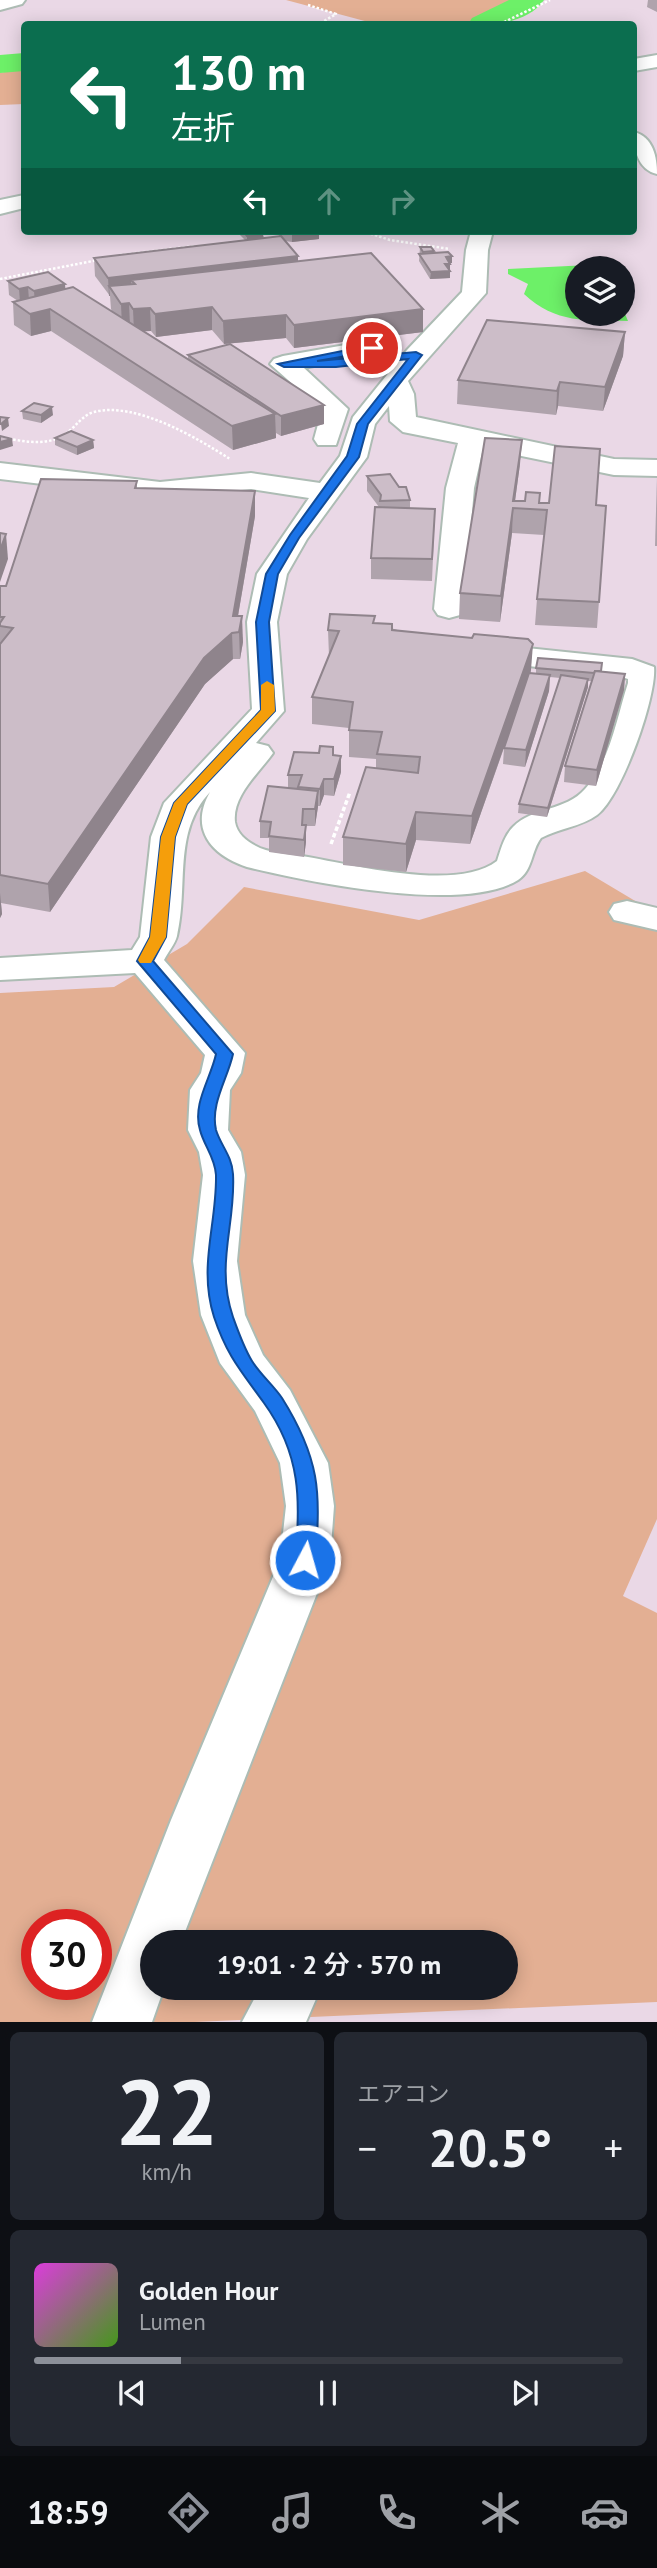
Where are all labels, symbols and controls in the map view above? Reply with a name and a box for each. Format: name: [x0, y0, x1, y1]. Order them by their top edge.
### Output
text: 130 m: [171, 40, 306, 104]
icon: left: [56, 49, 147, 140]
text: 左折: [171, 106, 235, 148]
icon: left: [237, 182, 275, 220]
icon: ahead: [310, 182, 348, 220]
icon: right: [383, 182, 421, 220]
map controls: [565, 256, 635, 326]
button: layers: [565, 256, 635, 326]
pin: [342, 318, 402, 378]
icon: arrive: [353, 329, 391, 367]
position arrow: [268, 1523, 342, 1597]
speed limit sign: 30: [21, 1909, 112, 2000]
text: 19:01 · 2 分 · 570 m: [217, 1948, 441, 1981]
text: 22: [115, 2052, 218, 2170]
text: エアコン: [358, 2079, 450, 2108]
text: 20.5°: [428, 2114, 552, 2181]
text: −: [358, 2123, 377, 2172]
text: +: [604, 2123, 623, 2172]
text: km/h: [142, 2157, 192, 2186]
text: Golden Hour: [139, 2274, 278, 2307]
text: Lumen: [139, 2307, 206, 2336]
icon: previous: [113, 2374, 151, 2412]
icon: pause: [309, 2374, 347, 2412]
icon: next: [506, 2374, 544, 2412]
icon: directions: [164, 2488, 213, 2537]
icon: music: [268, 2488, 317, 2537]
icon: phone: [372, 2488, 421, 2537]
icon: climate: [476, 2488, 525, 2537]
icon: car: [580, 2488, 629, 2537]
text: 18:59: [28, 2491, 109, 2533]

